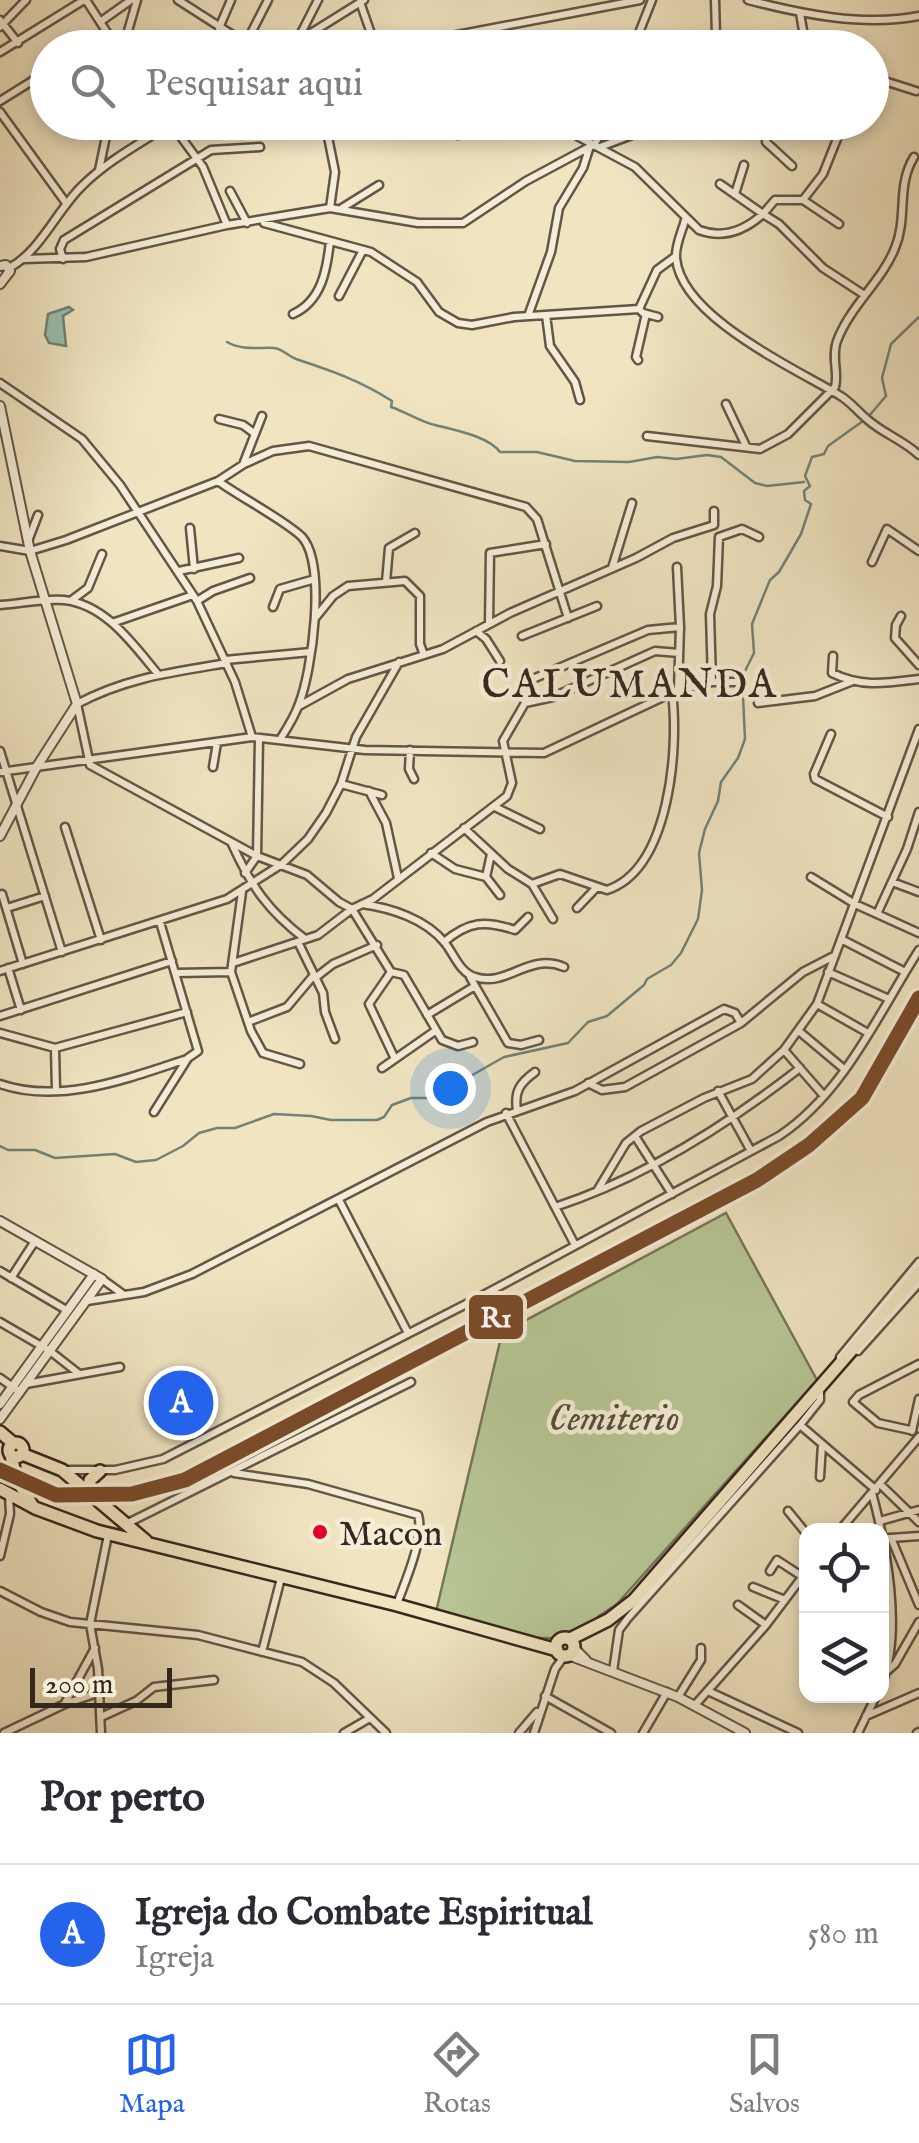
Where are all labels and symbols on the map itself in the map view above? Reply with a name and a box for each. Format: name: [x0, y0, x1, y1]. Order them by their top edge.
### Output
district label: CALUMANDA: [482, 661, 778, 712]
your location: [425, 1063, 476, 1114]
line badge: R1: [467, 1293, 525, 1341]
text: R1: [480, 1302, 512, 1337]
pin: A: [148, 1366, 214, 1440]
park label: Cemiterio: [548, 1396, 680, 1444]
place label: Macon: [339, 1512, 442, 1558]
marker: Macon: [310, 1522, 330, 1542]
scale bar: [30, 1663, 172, 1708]

